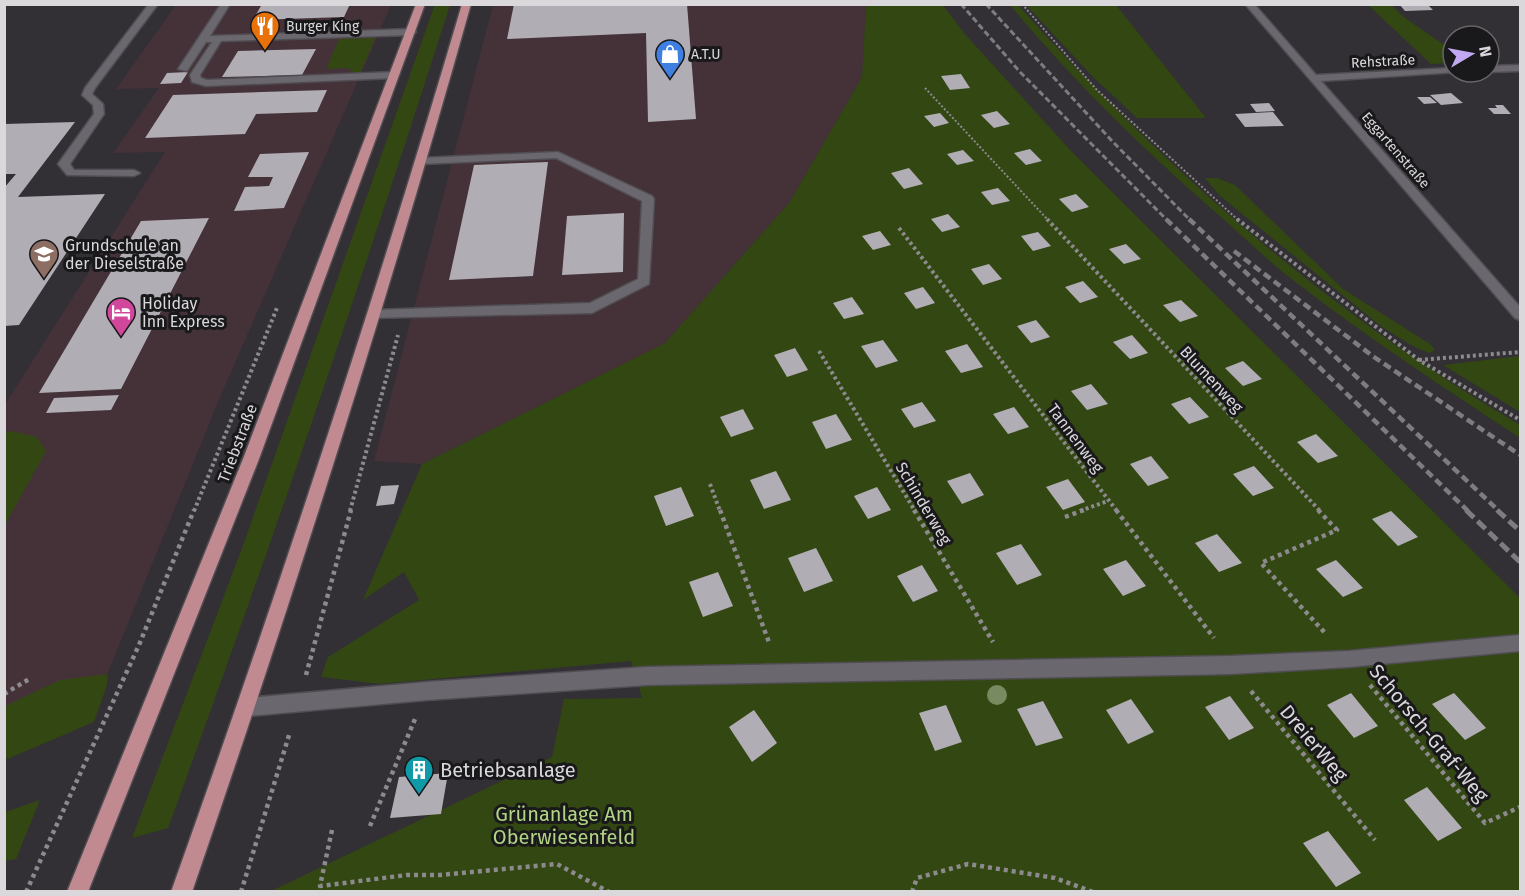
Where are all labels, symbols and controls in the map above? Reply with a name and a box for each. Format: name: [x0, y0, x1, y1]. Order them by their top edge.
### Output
restaurant icon: Burger King: [249, 10, 281, 52]
place label: Burger King: [286, 18, 360, 35]
north arrow: [1441, 24, 1501, 84]
shop icon: A.T.U: [654, 38, 686, 80]
text: N: [1475, 45, 1496, 58]
place label: A.T.U: [691, 46, 720, 63]
street label: Rehstraße: [1351, 51, 1416, 72]
street label: Eggartenstraße: [1358, 109, 1433, 192]
place label: Grundschule an der Dieselstraße: [65, 236, 184, 273]
school or university icon: Grundschule an der Dieselstraße: [28, 238, 60, 280]
place label: Holiday Inn Express: [142, 294, 225, 331]
hotel icon: Holiday Inn Express: [105, 296, 137, 338]
street label: Blumenweg: [1176, 342, 1248, 417]
street label: Tannenweg: [1043, 400, 1108, 477]
street label: Triebstraße: [214, 401, 261, 485]
street label: Schinderweg: [892, 459, 956, 548]
street label: Schorsch-Graf-Weg: [1364, 659, 1494, 807]
street label: DreierWeg: [1275, 700, 1353, 787]
building icon: Betriebsanlage: [403, 754, 435, 796]
place label: Betriebsanlage: [440, 758, 576, 782]
park label: Grünanlage Am Oberwiesenfeld: [493, 802, 635, 849]

